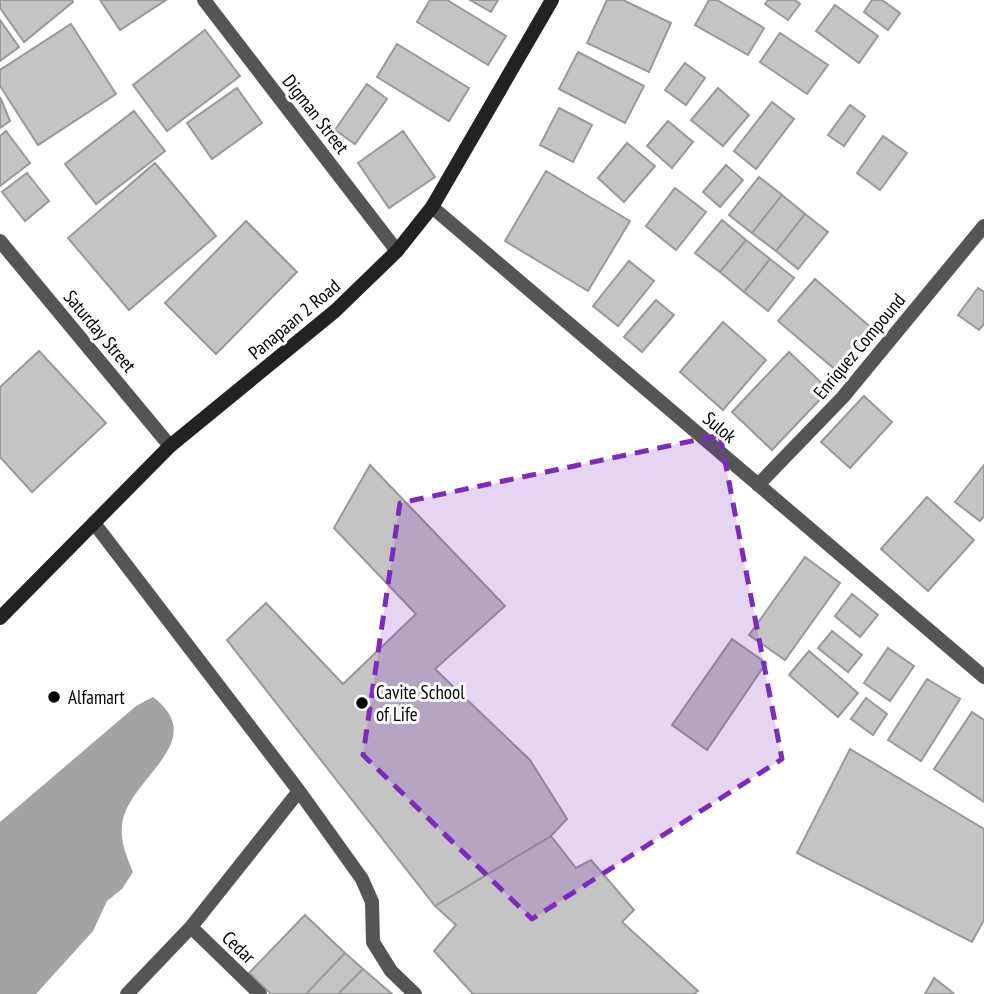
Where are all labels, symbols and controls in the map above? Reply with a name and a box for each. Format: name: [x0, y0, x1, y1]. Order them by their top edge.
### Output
street label: Digman Street: [278, 70, 355, 159]
street label: Panapaan 2 Road: [243, 274, 345, 364]
street label: Saturday Street: [59, 285, 142, 378]
street label: Enriquez Compound: [808, 288, 910, 404]
street label: Sulok: [698, 406, 742, 448]
place label: Cavite School of Life: [376, 680, 465, 726]
place label: Alfamart: [68, 685, 126, 709]
marker: Alfamart: [46, 689, 62, 705]
marker: Cavite School of Life: [354, 695, 370, 711]
street label: Cedar: [217, 925, 261, 969]

